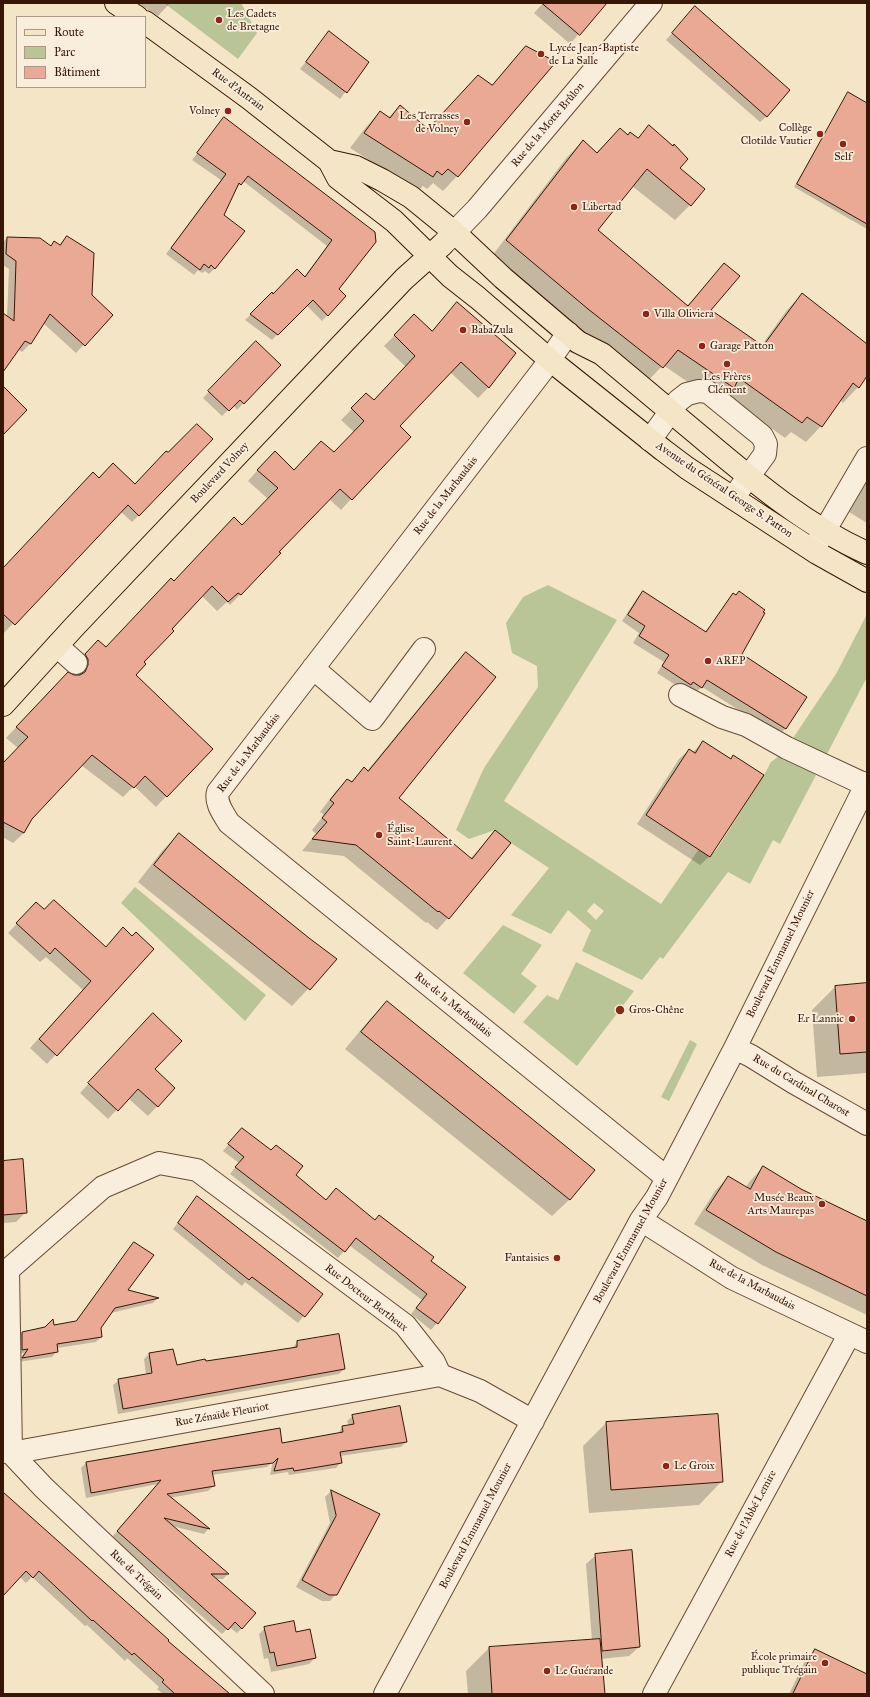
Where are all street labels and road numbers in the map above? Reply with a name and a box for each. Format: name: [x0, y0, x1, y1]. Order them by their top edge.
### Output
street label: Rue d'Antrain: [209, 66, 267, 114]
street label: Rue de la Motte Brûlon: [509, 80, 587, 170]
street label: Avenue du Général George S. Patton: [653, 439, 795, 541]
street label: Boulevard Volney: [188, 440, 252, 506]
street label: Rue de la Marbaudais: [411, 454, 481, 538]
street label: Rue de la Marbaudais: [215, 711, 283, 795]
street label: Boulevard Emmanuel Mounier: [744, 888, 818, 1020]
street label: Rue de la Marbaudais: [412, 970, 494, 1040]
street label: Rue du Cardinal Charost: [750, 1052, 852, 1120]
street label: Boulevard Emmanuel Mounier: [591, 1176, 671, 1306]
street label: Rue de la Marbaudais: [706, 1257, 798, 1313]
street label: Rue Docteur Bertheux: [322, 1262, 410, 1334]
street label: Rue Zénaïde Fleuriot: [174, 1400, 270, 1430]
street label: Boulevard Emmanuel Mounier: [437, 1461, 515, 1591]
street label: Rue de l'Abbé Lemire: [722, 1468, 780, 1560]
street label: Rue de Trégain: [107, 1547, 165, 1603]

